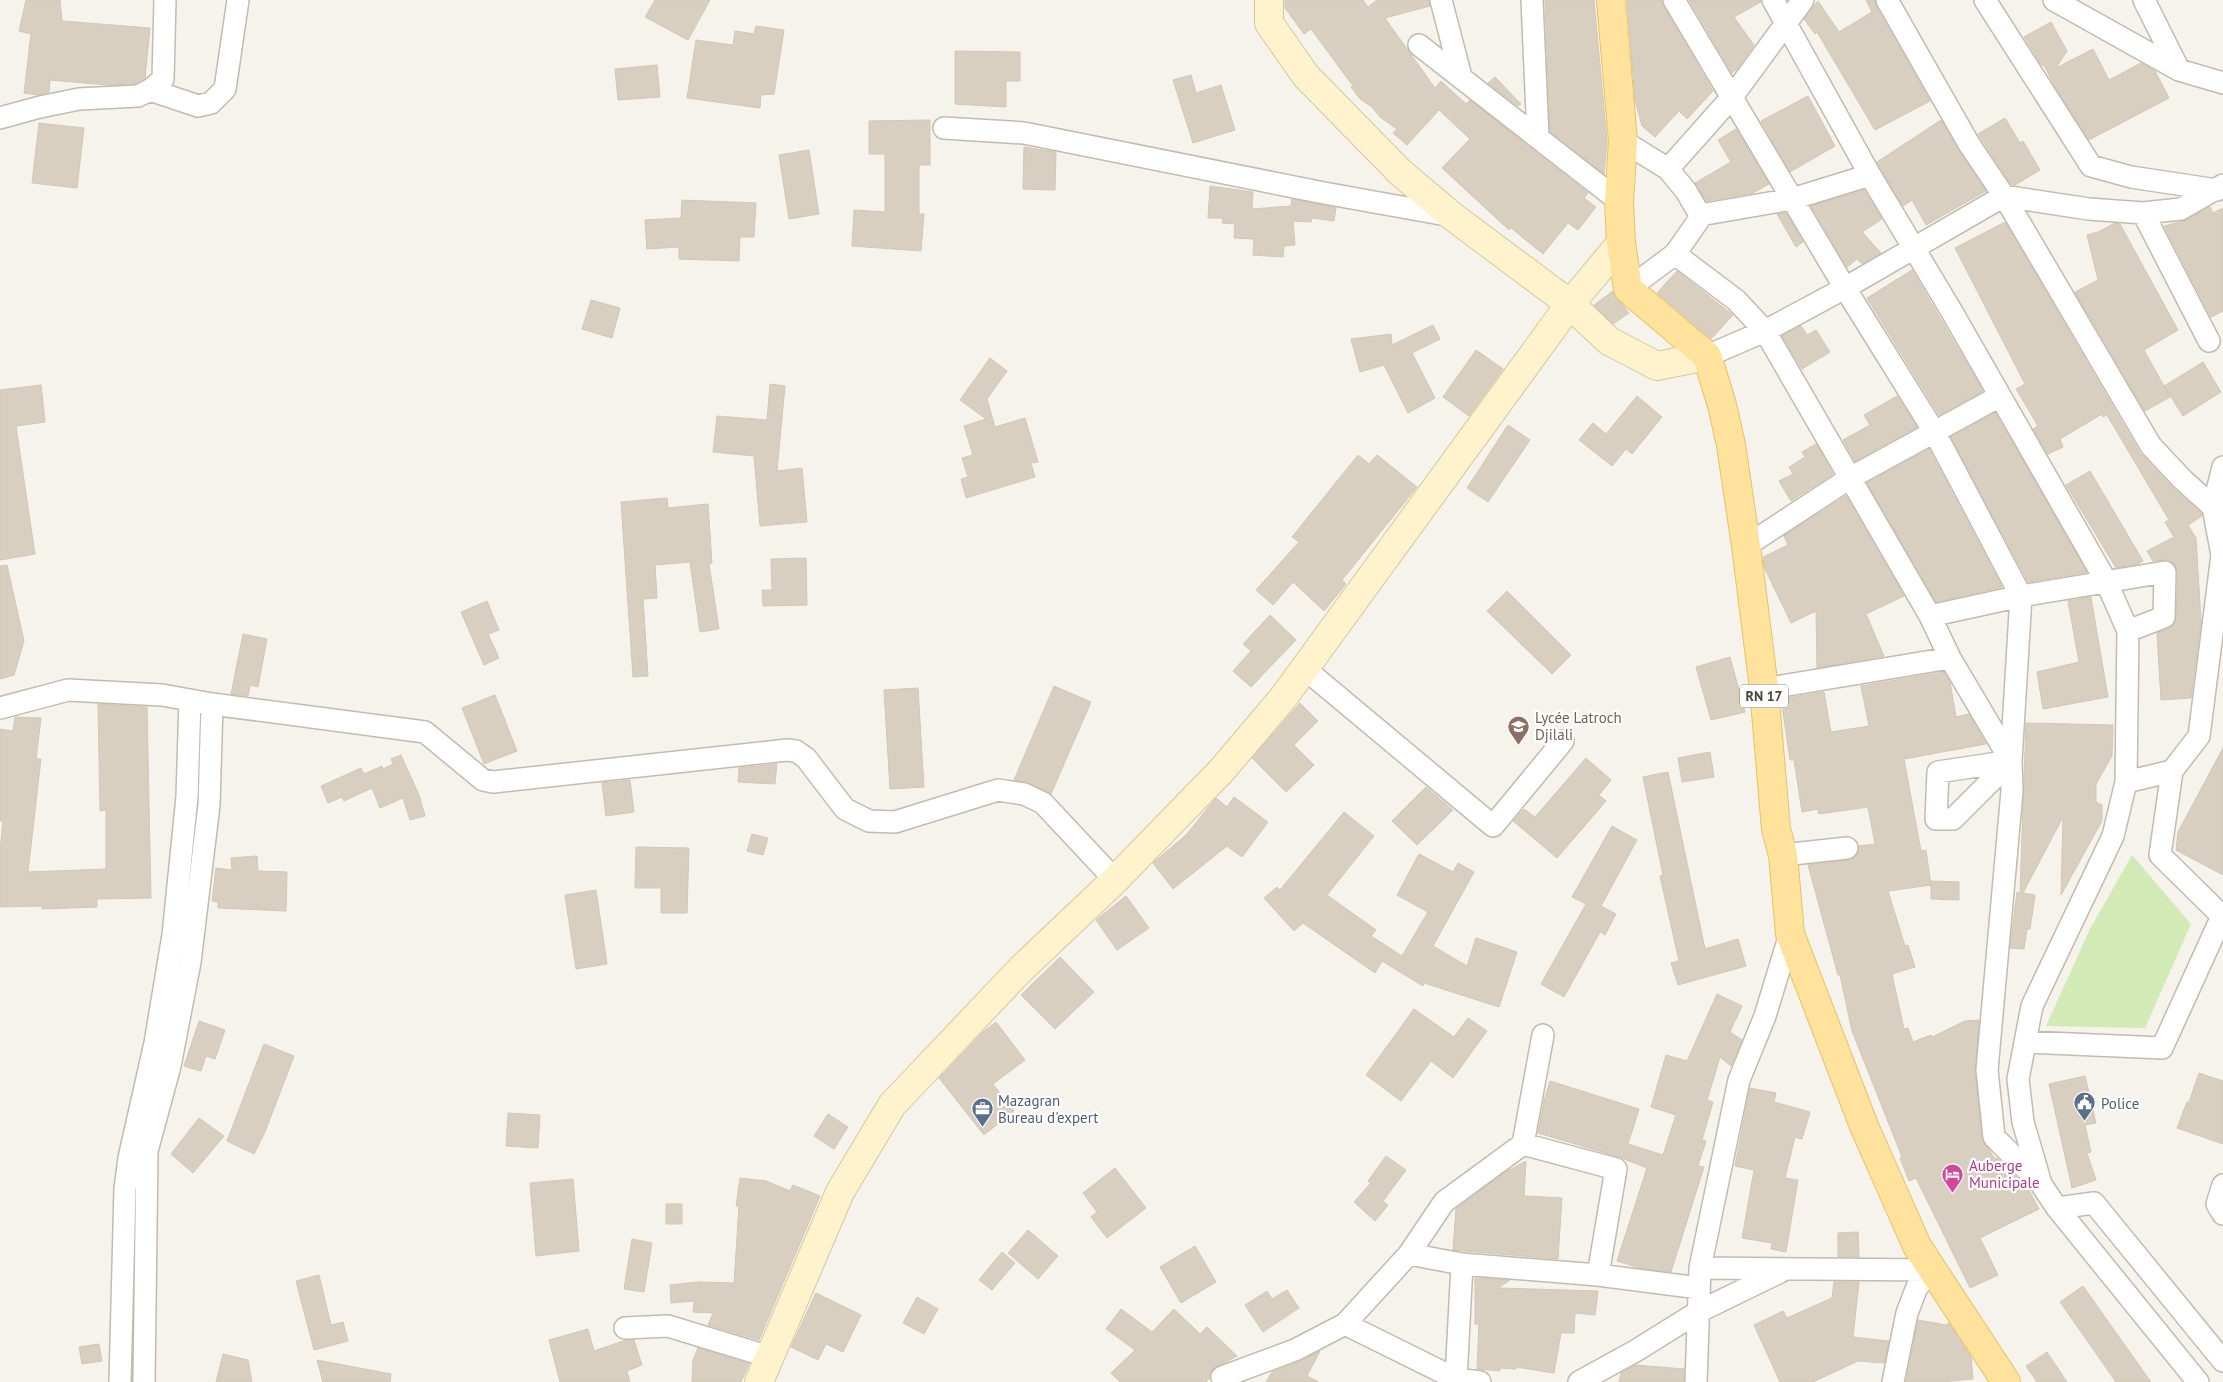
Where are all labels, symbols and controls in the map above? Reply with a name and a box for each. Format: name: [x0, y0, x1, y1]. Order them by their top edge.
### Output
road number: RN 17: [1740, 684, 1788, 708]
place label: Lycée Latroch Djilali: [1535, 708, 1622, 744]
school or university icon: Lycée Latroch Djilali: [1507, 714, 1531, 745]
place label: Mazagran Bureau d'expert: [998, 1091, 1098, 1127]
public building icon: Police: [2073, 1091, 2097, 1122]
place label: Police: [2101, 1094, 2139, 1113]
office icon: Mazagran Bureau d'expert: [970, 1097, 994, 1128]
place label: Auberge Municipale: [1969, 1156, 2040, 1192]
hotel icon: Auberge Municipale: [1941, 1162, 1965, 1193]

